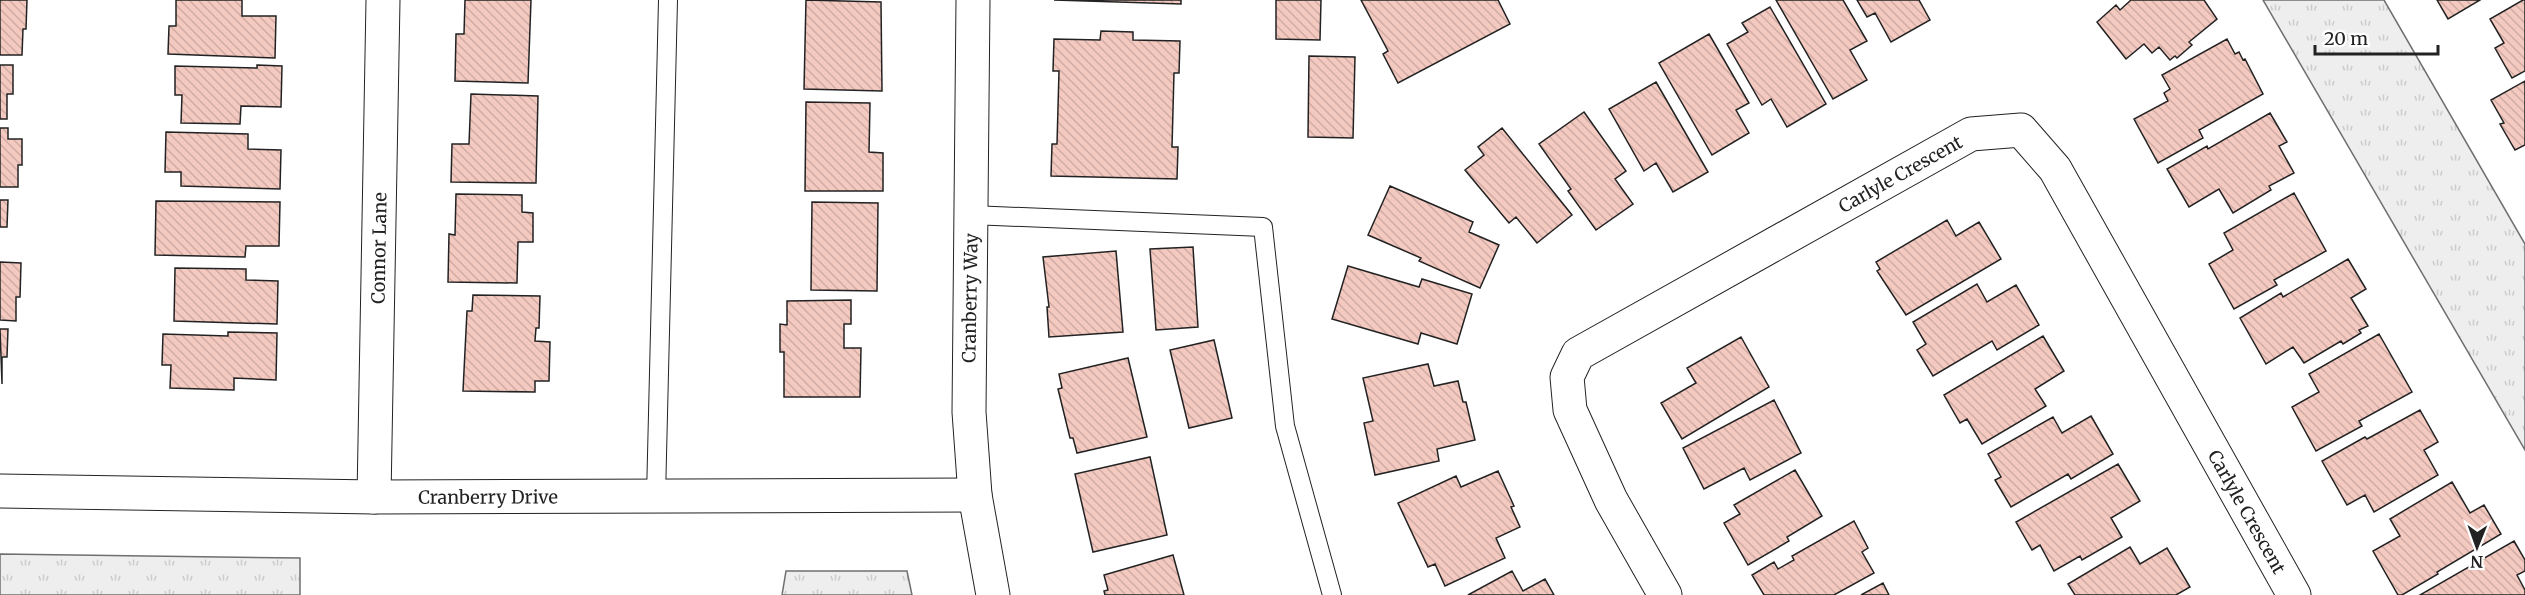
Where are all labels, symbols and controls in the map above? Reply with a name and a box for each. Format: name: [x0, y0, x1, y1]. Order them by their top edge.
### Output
scale bar: [2315, 18, 2438, 56]
text: 20 m: [2324, 27, 2368, 50]
street label: Carlyle Crescent: [1834, 130, 1966, 218]
street label: Connor Lane: [366, 192, 391, 304]
street label: Cranberry Way: [957, 232, 983, 363]
street label: Carlyle Crescent: [2203, 446, 2291, 578]
street label: Cranberry Drive: [418, 485, 558, 508]
north arrow: [2447, 517, 2507, 577]
text: N: [2470, 552, 2483, 572]

